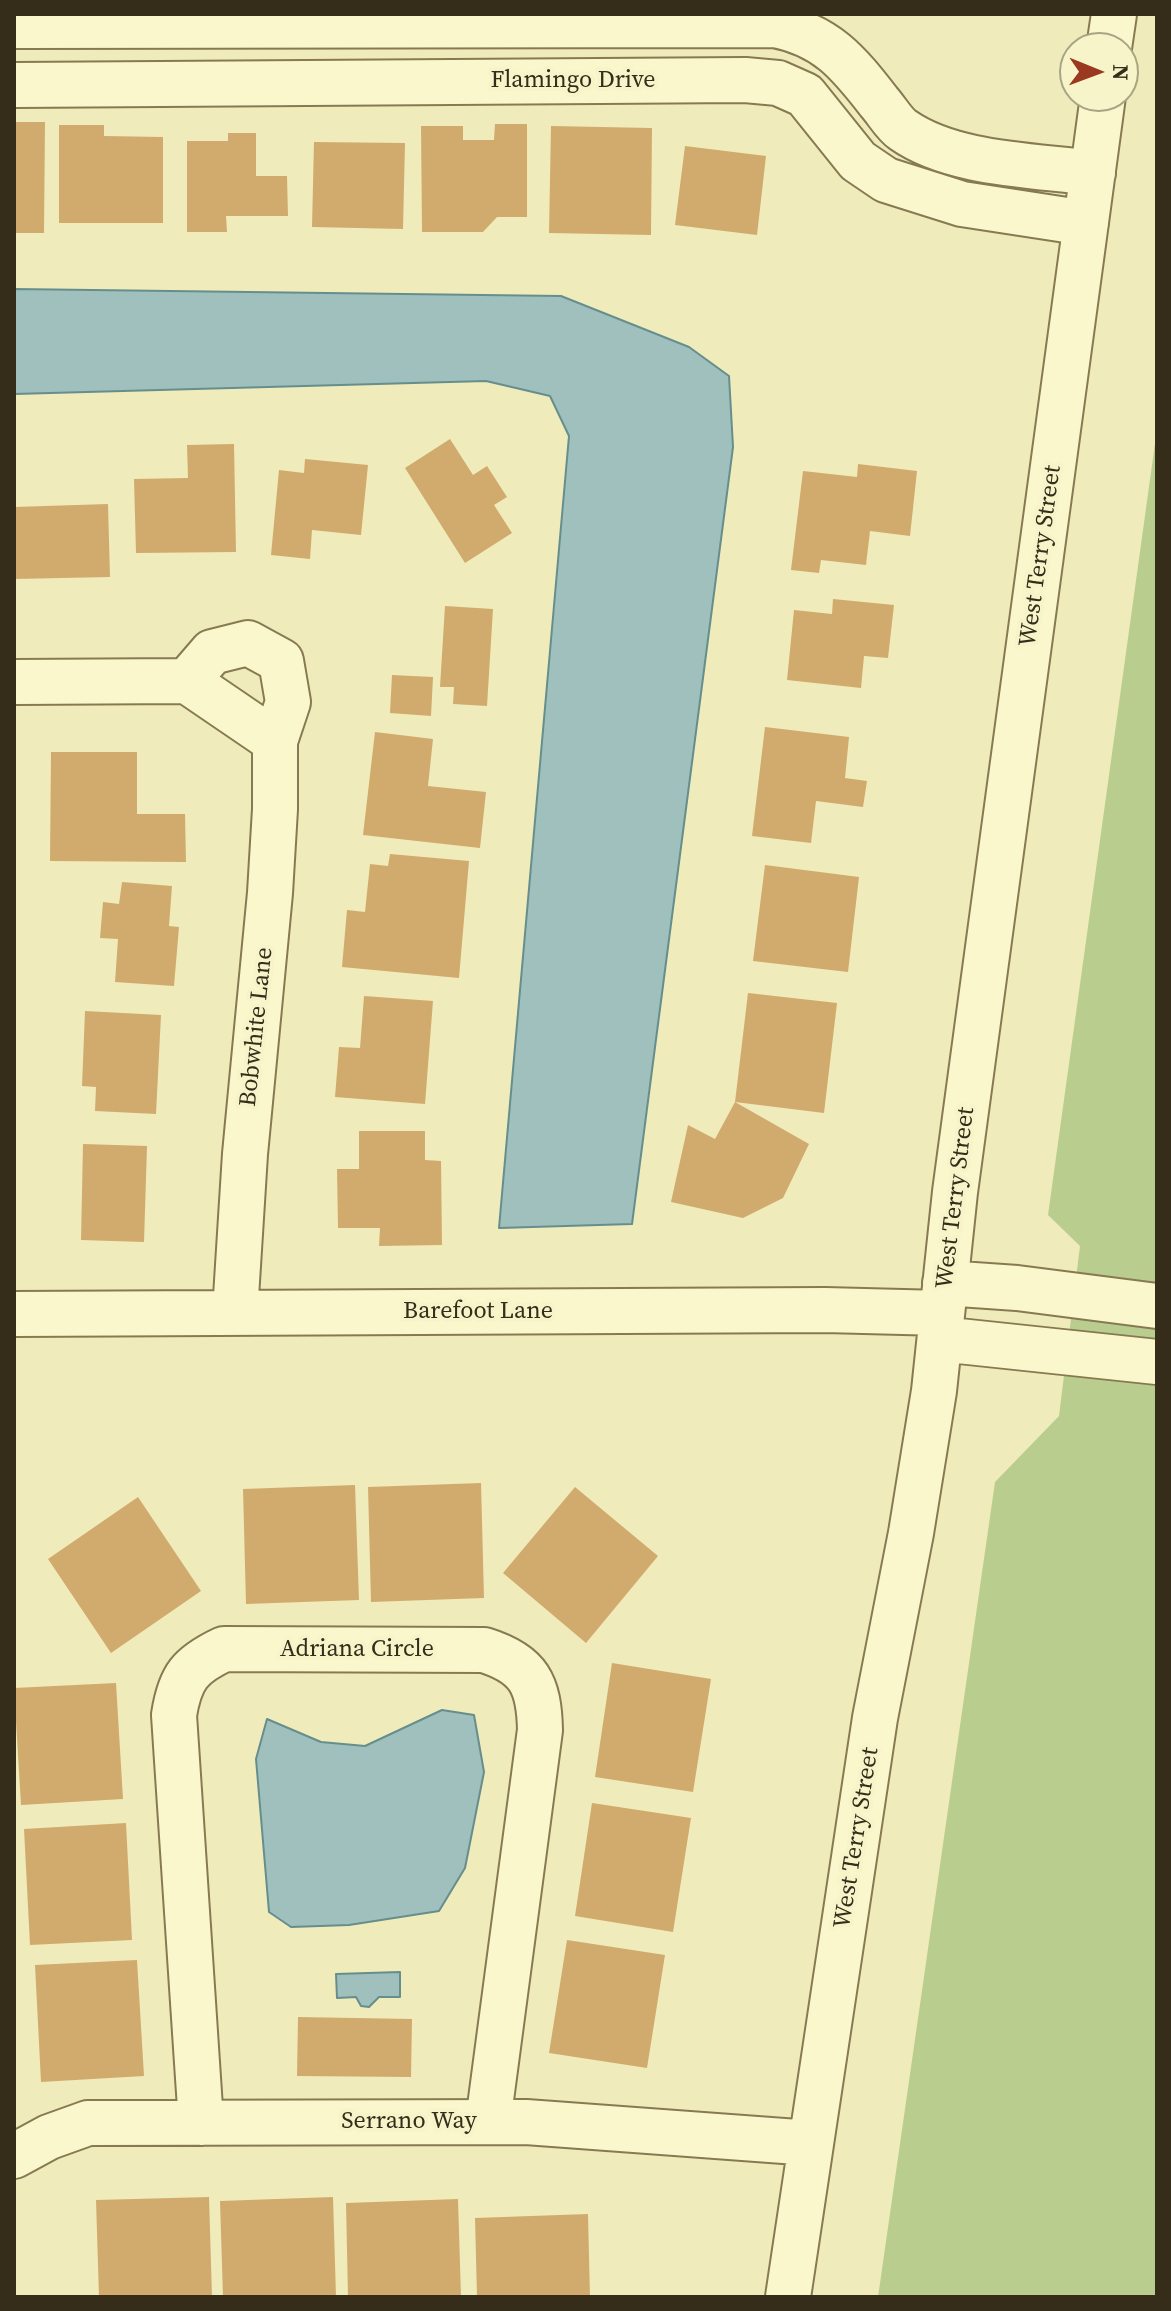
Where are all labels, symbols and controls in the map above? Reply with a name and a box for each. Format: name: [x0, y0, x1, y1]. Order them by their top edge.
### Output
north arrow: [1059, 32, 1139, 112]
text: N: [1106, 64, 1136, 81]
street label: Flamingo Drive: [490, 67, 656, 95]
street label: West Terry Street: [1014, 463, 1068, 649]
street label: Bobwhite Lane: [234, 946, 280, 1108]
street label: West Terry Street: [931, 1105, 981, 1291]
street label: Barefoot Lane: [403, 1298, 553, 1326]
street label: Adriana Circle: [280, 1636, 434, 1664]
street label: West Terry Street: [828, 1745, 886, 1931]
street label: Serrano Way: [341, 2108, 477, 2136]

